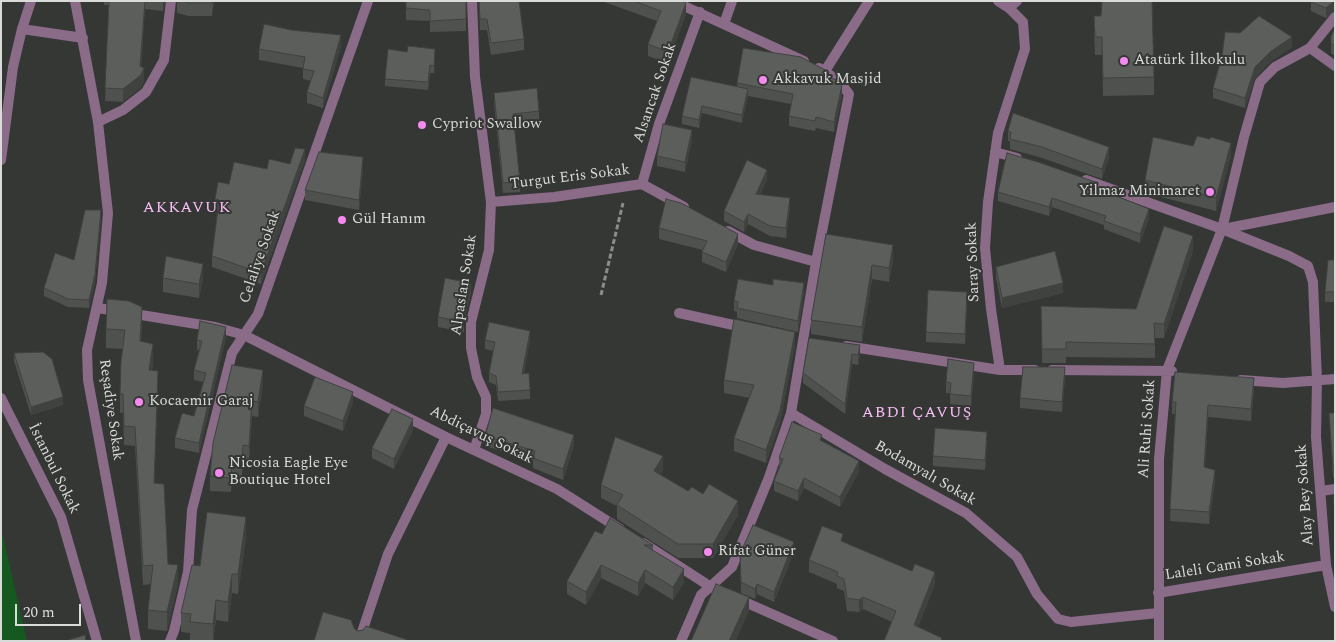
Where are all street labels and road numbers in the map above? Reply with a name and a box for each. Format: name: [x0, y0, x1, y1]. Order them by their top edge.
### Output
street label: Alsancak Sokak: [630, 41, 682, 145]
street label: Turgut Eris Sokak: [509, 162, 631, 194]
street label: Celaliye Sokak: [237, 208, 285, 306]
street label: Saray Sokak: [964, 222, 984, 302]
street label: Alpaslan Sokak: [448, 233, 482, 337]
street label: Reşadiye Sokak: [94, 358, 126, 462]
street label: Ali Ruhi Sokak: [1136, 379, 1160, 479]
street label: Abdiçavuş Sokak: [426, 403, 536, 469]
street label: İstanbul Sokak: [23, 421, 83, 517]
street label: Bodamyalı Sokak: [871, 438, 979, 510]
street label: Alay Bey Sokak: [1293, 443, 1319, 547]
street label: Laleli Cami Sokak: [1164, 549, 1286, 585]

